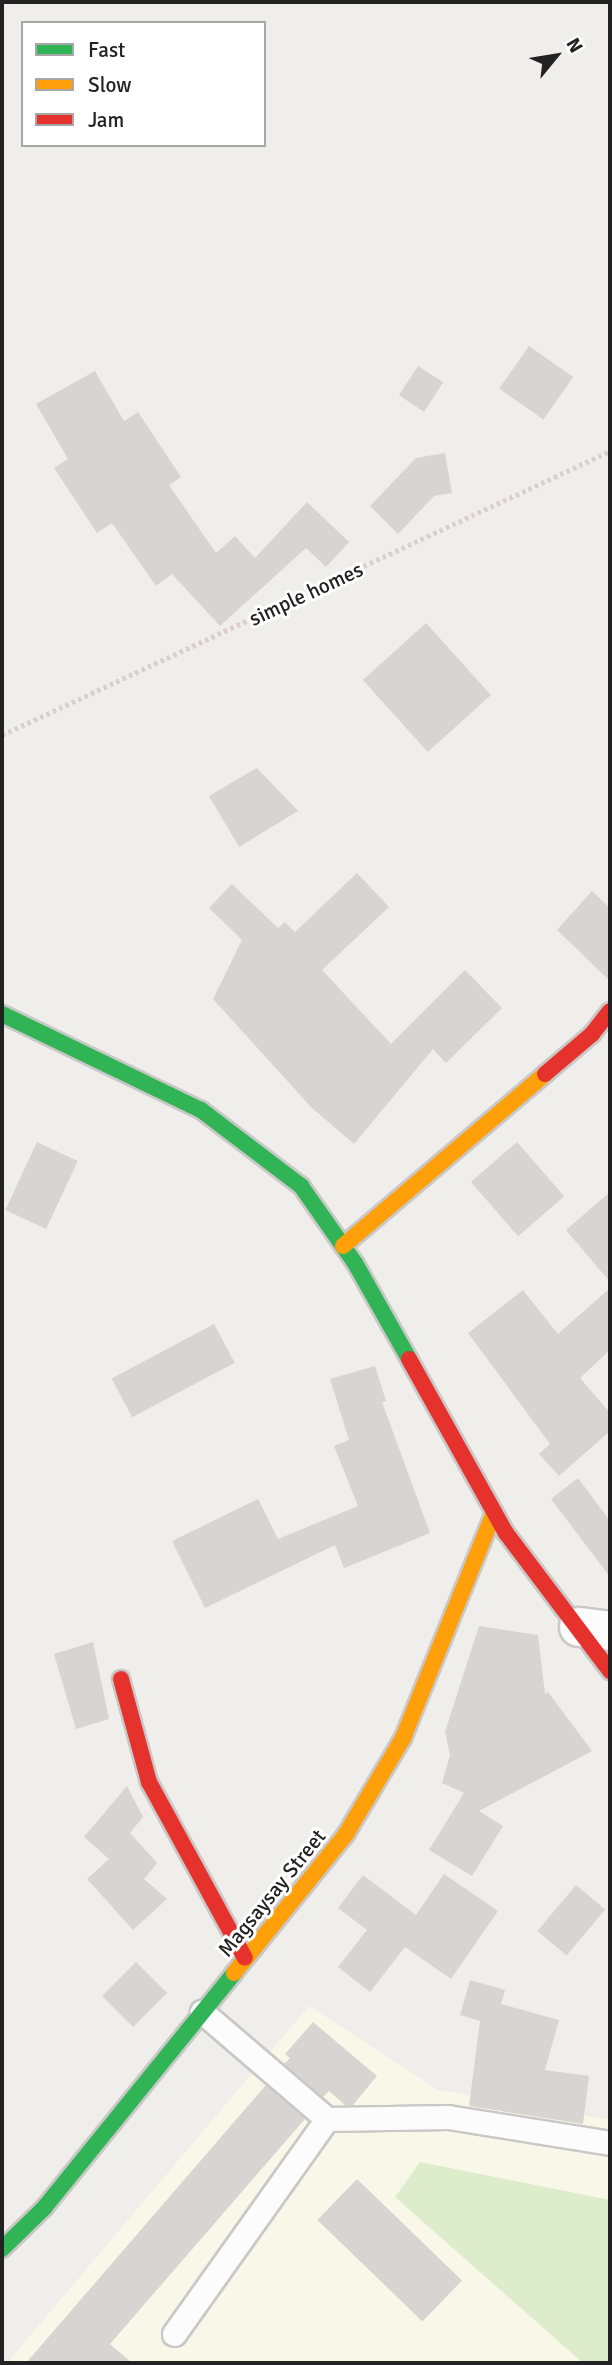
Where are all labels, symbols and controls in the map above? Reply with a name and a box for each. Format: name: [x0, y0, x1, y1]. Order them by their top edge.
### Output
legend: [21, 21, 266, 147]
north arrow: [521, 21, 591, 91]
text: N: [560, 34, 588, 57]
text: Fast: [88, 37, 125, 63]
text: Slow: [88, 72, 132, 98]
text: Jam: [88, 107, 124, 133]
street label: simple homes: [245, 557, 367, 631]
street label: Magsaysay Street: [213, 1824, 331, 1962]

